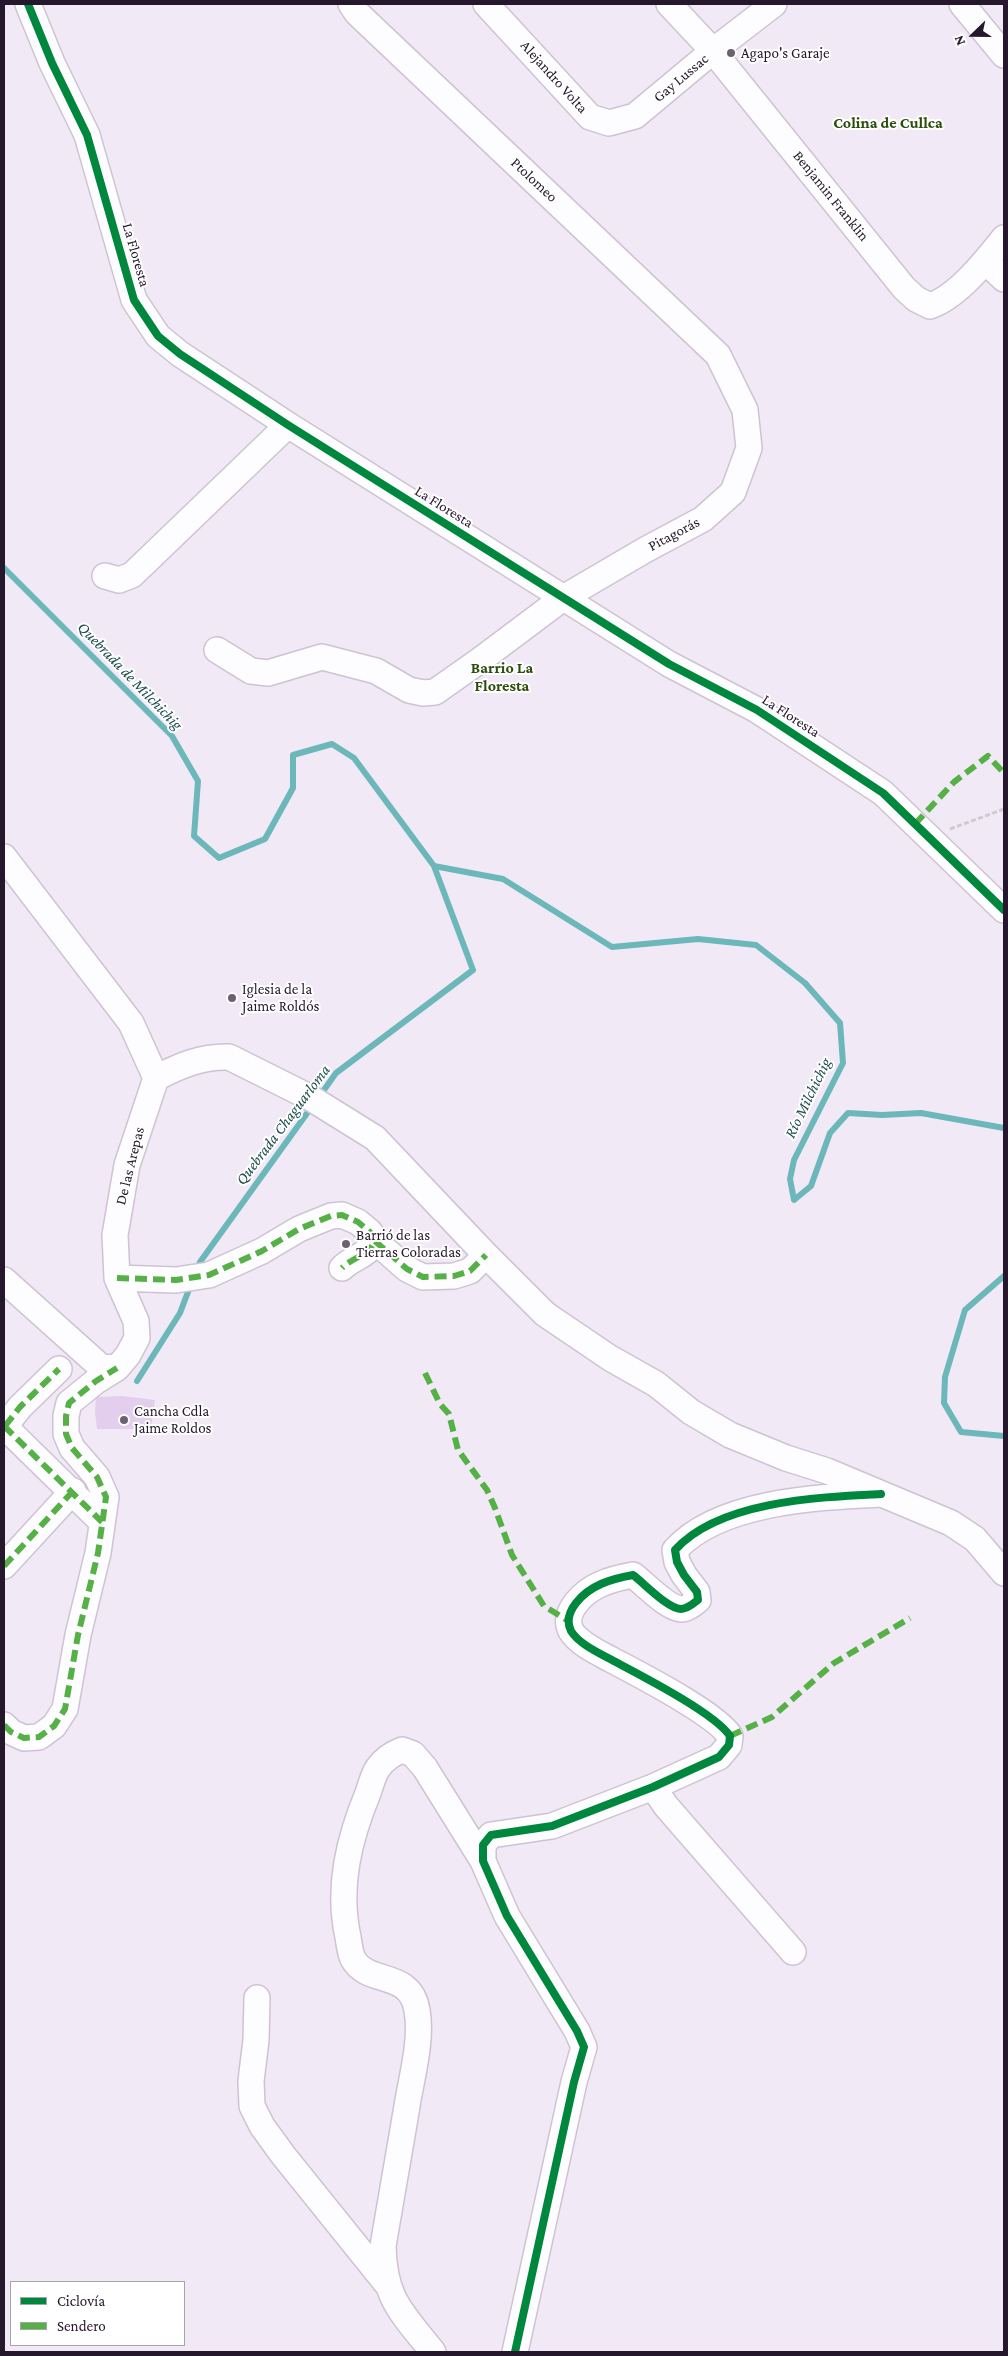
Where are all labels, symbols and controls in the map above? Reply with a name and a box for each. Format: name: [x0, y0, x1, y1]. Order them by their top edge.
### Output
north arrow: [948, 10, 998, 60]
text: N: [950, 33, 968, 48]
street label: Alejandro Volta: [517, 37, 591, 117]
place label: Agapo's Garaje: [741, 44, 830, 62]
marker: Agapo's Garaje: [725, 47, 737, 59]
street label: Gay Lussac: [650, 50, 712, 106]
district label: Colina de Cullca: [833, 113, 943, 133]
street label: Benjamin Franklin: [789, 147, 873, 245]
street label: Ptolomeo: [507, 154, 561, 206]
street label: La Floresta: [118, 221, 154, 289]
street label: La Floresta: [412, 482, 476, 532]
street label: Pitagorás: [645, 513, 703, 555]
water label: Quebrada de Milchichig: [73, 618, 187, 734]
district label: Barrio La Floresta: [471, 658, 533, 696]
street label: La Floresta: [759, 691, 823, 741]
place label: Iglesia de la Jaime Roldós: [242, 980, 320, 1015]
marker: Iglesia de la Jaime Roldós: [226, 992, 238, 1004]
water label: Río Milchichig: [780, 1055, 836, 1141]
water label: Quebrada Chaguarloma: [232, 1061, 334, 1189]
street label: De las Arepas: [112, 1125, 148, 1207]
place label: Barrió de las Tierras Coloradas: [356, 1226, 461, 1261]
marker: Barrió de las Tierras Coloradas: [340, 1238, 352, 1250]
place label: Cancha Cdla Jaime Roldos: [134, 1402, 212, 1437]
marker: Cancha Cdla Jaime Roldos: [118, 1414, 130, 1426]
legend: [10, 2281, 185, 2346]
text: Ciclovía: [57, 2293, 105, 2309]
text: Sendero: [57, 2318, 106, 2334]

